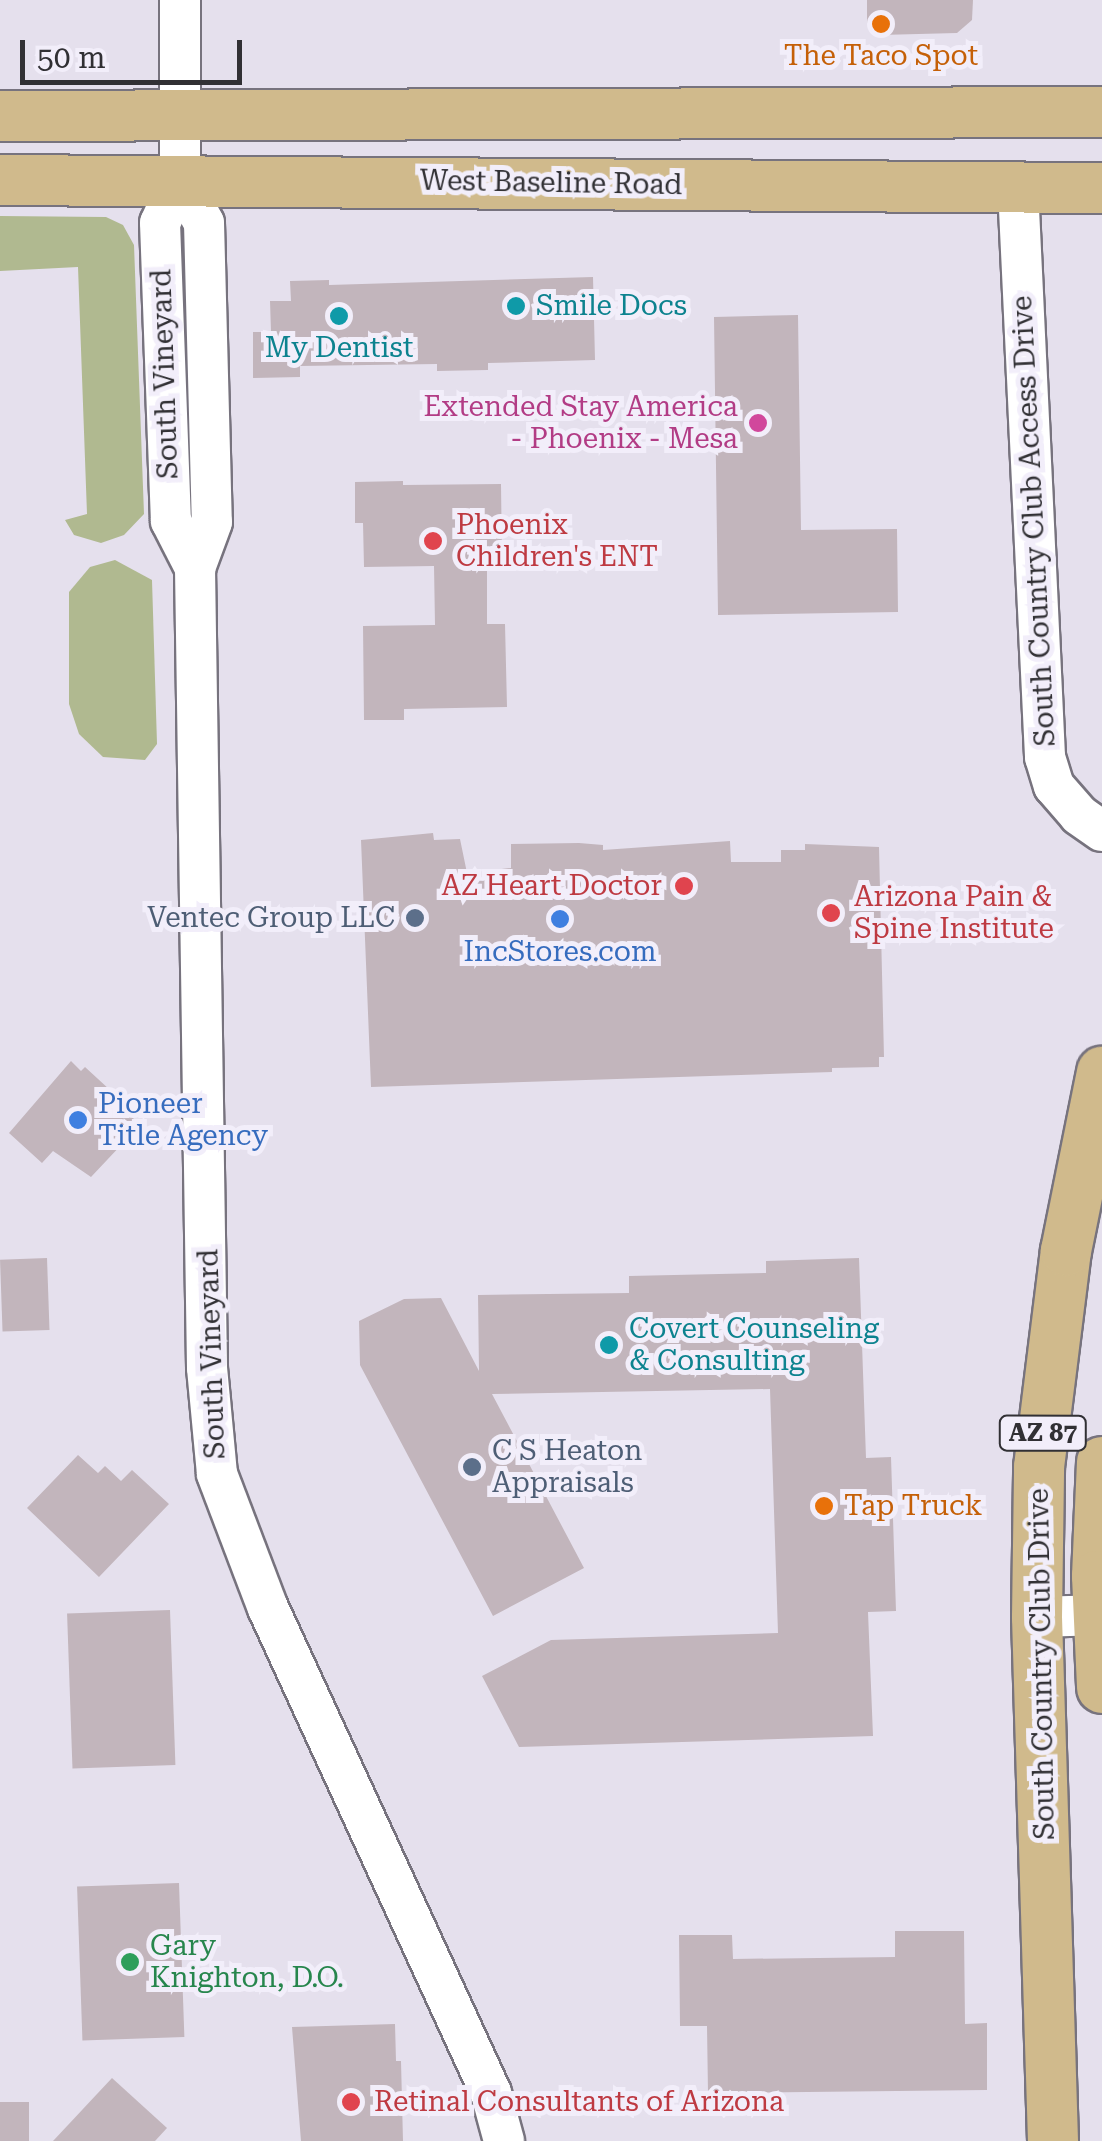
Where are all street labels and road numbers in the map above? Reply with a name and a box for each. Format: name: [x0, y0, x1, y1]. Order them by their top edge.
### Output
street label: West Baseline Road: [420, 164, 682, 202]
street label: South Vineyard: [145, 268, 185, 480]
street label: South Country Club Access Drive: [1005, 295, 1063, 747]
street label: South Vineyard: [192, 1248, 232, 1460]
road number: AZ 87: [998, 1413, 1088, 1453]
street label: South Country Club Drive: [1022, 1488, 1062, 1840]

